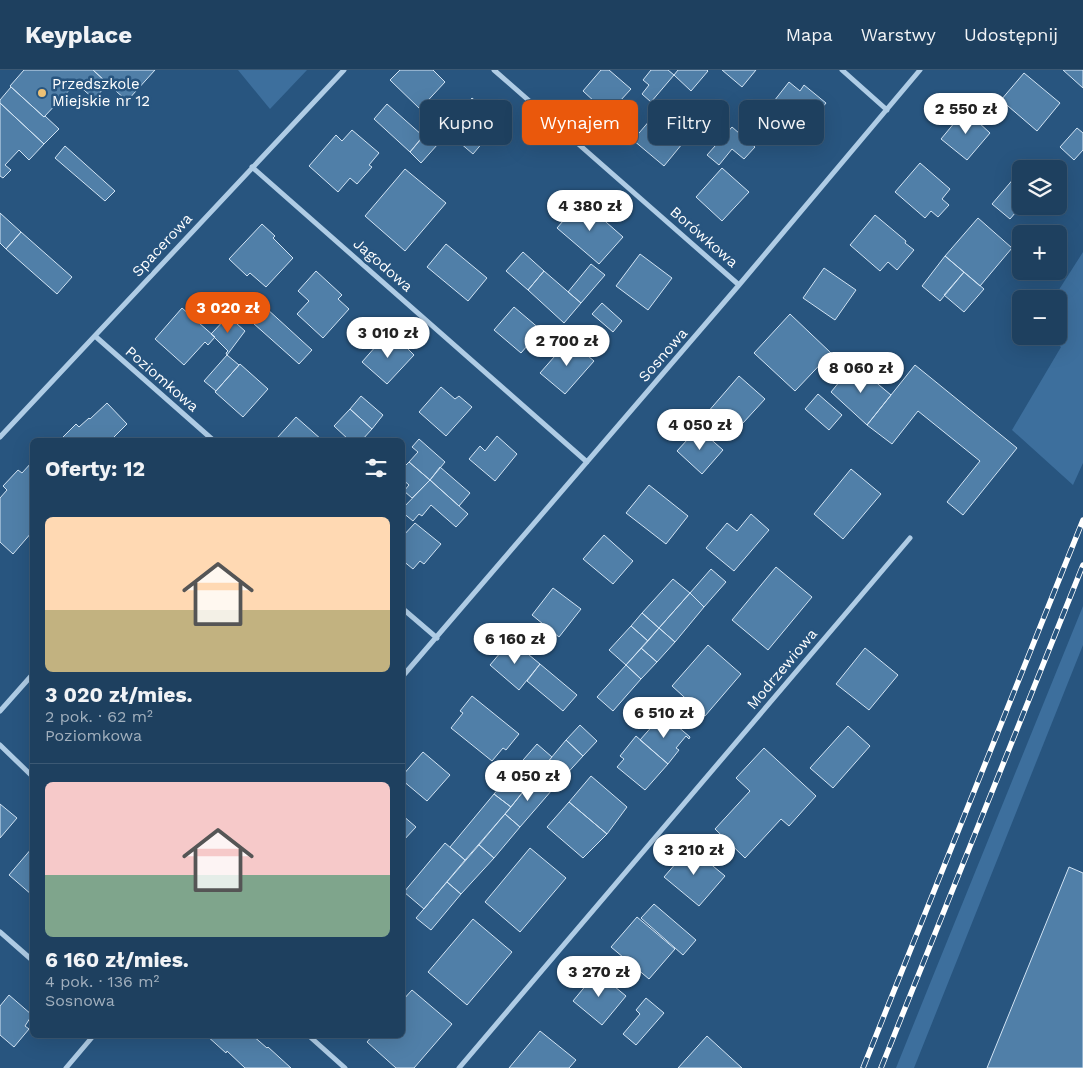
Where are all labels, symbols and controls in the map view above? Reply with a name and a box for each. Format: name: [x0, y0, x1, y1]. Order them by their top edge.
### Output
text: Keyplace: [25, 21, 132, 49]
text: Mapa: [786, 24, 833, 45]
text: Warstwy: [861, 24, 936, 45]
text: Udostępnij: [964, 24, 1058, 45]
place label: Przedszkole Miejskie nr 12: [52, 75, 150, 110]
marker: Przedszkole Miejskie nr 12: [36, 87, 48, 99]
pin: 2 550 zł: [914, 92, 1018, 135]
text: 2 550 zł: [935, 99, 997, 118]
chip: Kupno: [420, 100, 512, 145]
chip: Wynajem: [522, 100, 638, 145]
chip: Filtry: [648, 100, 729, 145]
chip: Nowe: [739, 100, 824, 145]
map controls: [1012, 160, 1067, 345]
button: layers: [1012, 160, 1067, 215]
pin: 4 380 zł: [538, 190, 642, 232]
text: 4 380 zł: [558, 196, 622, 215]
street label: Borówkowa: [666, 203, 742, 272]
street label: Spacerowa: [128, 209, 196, 280]
button: +: [1012, 225, 1067, 280]
street label: Jagodowa: [350, 234, 417, 296]
button: −: [1012, 290, 1067, 345]
pin: 3 020 zł: [176, 292, 280, 334]
text: 3 020 zł: [196, 298, 260, 317]
pin: 3 010 zł: [336, 316, 440, 359]
text: 3 010 zł: [358, 323, 418, 342]
pin: 2 700 zł: [515, 324, 619, 367]
street label: Sosnowa: [635, 324, 692, 386]
text: 2 700 zł: [536, 331, 598, 350]
street label: Poziomkowa: [122, 342, 203, 416]
pin: 8 060 zł: [809, 352, 913, 394]
text: 8 060 zł: [829, 358, 893, 377]
pin: 4 050 zł: [648, 408, 752, 451]
text: 4 050 zł: [668, 415, 732, 434]
icon: filters: [362, 454, 390, 482]
text: Oferty: 12: [45, 456, 145, 481]
icon: home: [173, 549, 263, 639]
pin: 6 160 zł: [463, 622, 567, 665]
street label: Modrzewiowa: [743, 625, 821, 713]
text: 6 160 zł: [485, 629, 545, 648]
text: 3 020 zł/mies.: [45, 682, 193, 707]
pin: 6 510 zł: [612, 696, 716, 739]
text: 6 510 zł: [634, 703, 694, 722]
text: 2 pok. · 62 m²: [45, 707, 153, 726]
text: Poziomkowa: [45, 726, 142, 745]
pin: 4 050 zł: [476, 760, 580, 802]
text: 4 050 zł: [496, 766, 560, 785]
icon: home: [173, 815, 263, 905]
pin: 3 210 zł: [642, 834, 746, 876]
text: 3 210 zł: [664, 840, 724, 859]
text: 6 160 zł/mies.: [45, 947, 189, 972]
pin: 3 270 zł: [547, 956, 651, 998]
text: 3 270 zł: [568, 962, 630, 981]
text: 4 pok. · 136 m²: [45, 972, 159, 991]
text: Sosnowa: [45, 991, 115, 1010]

